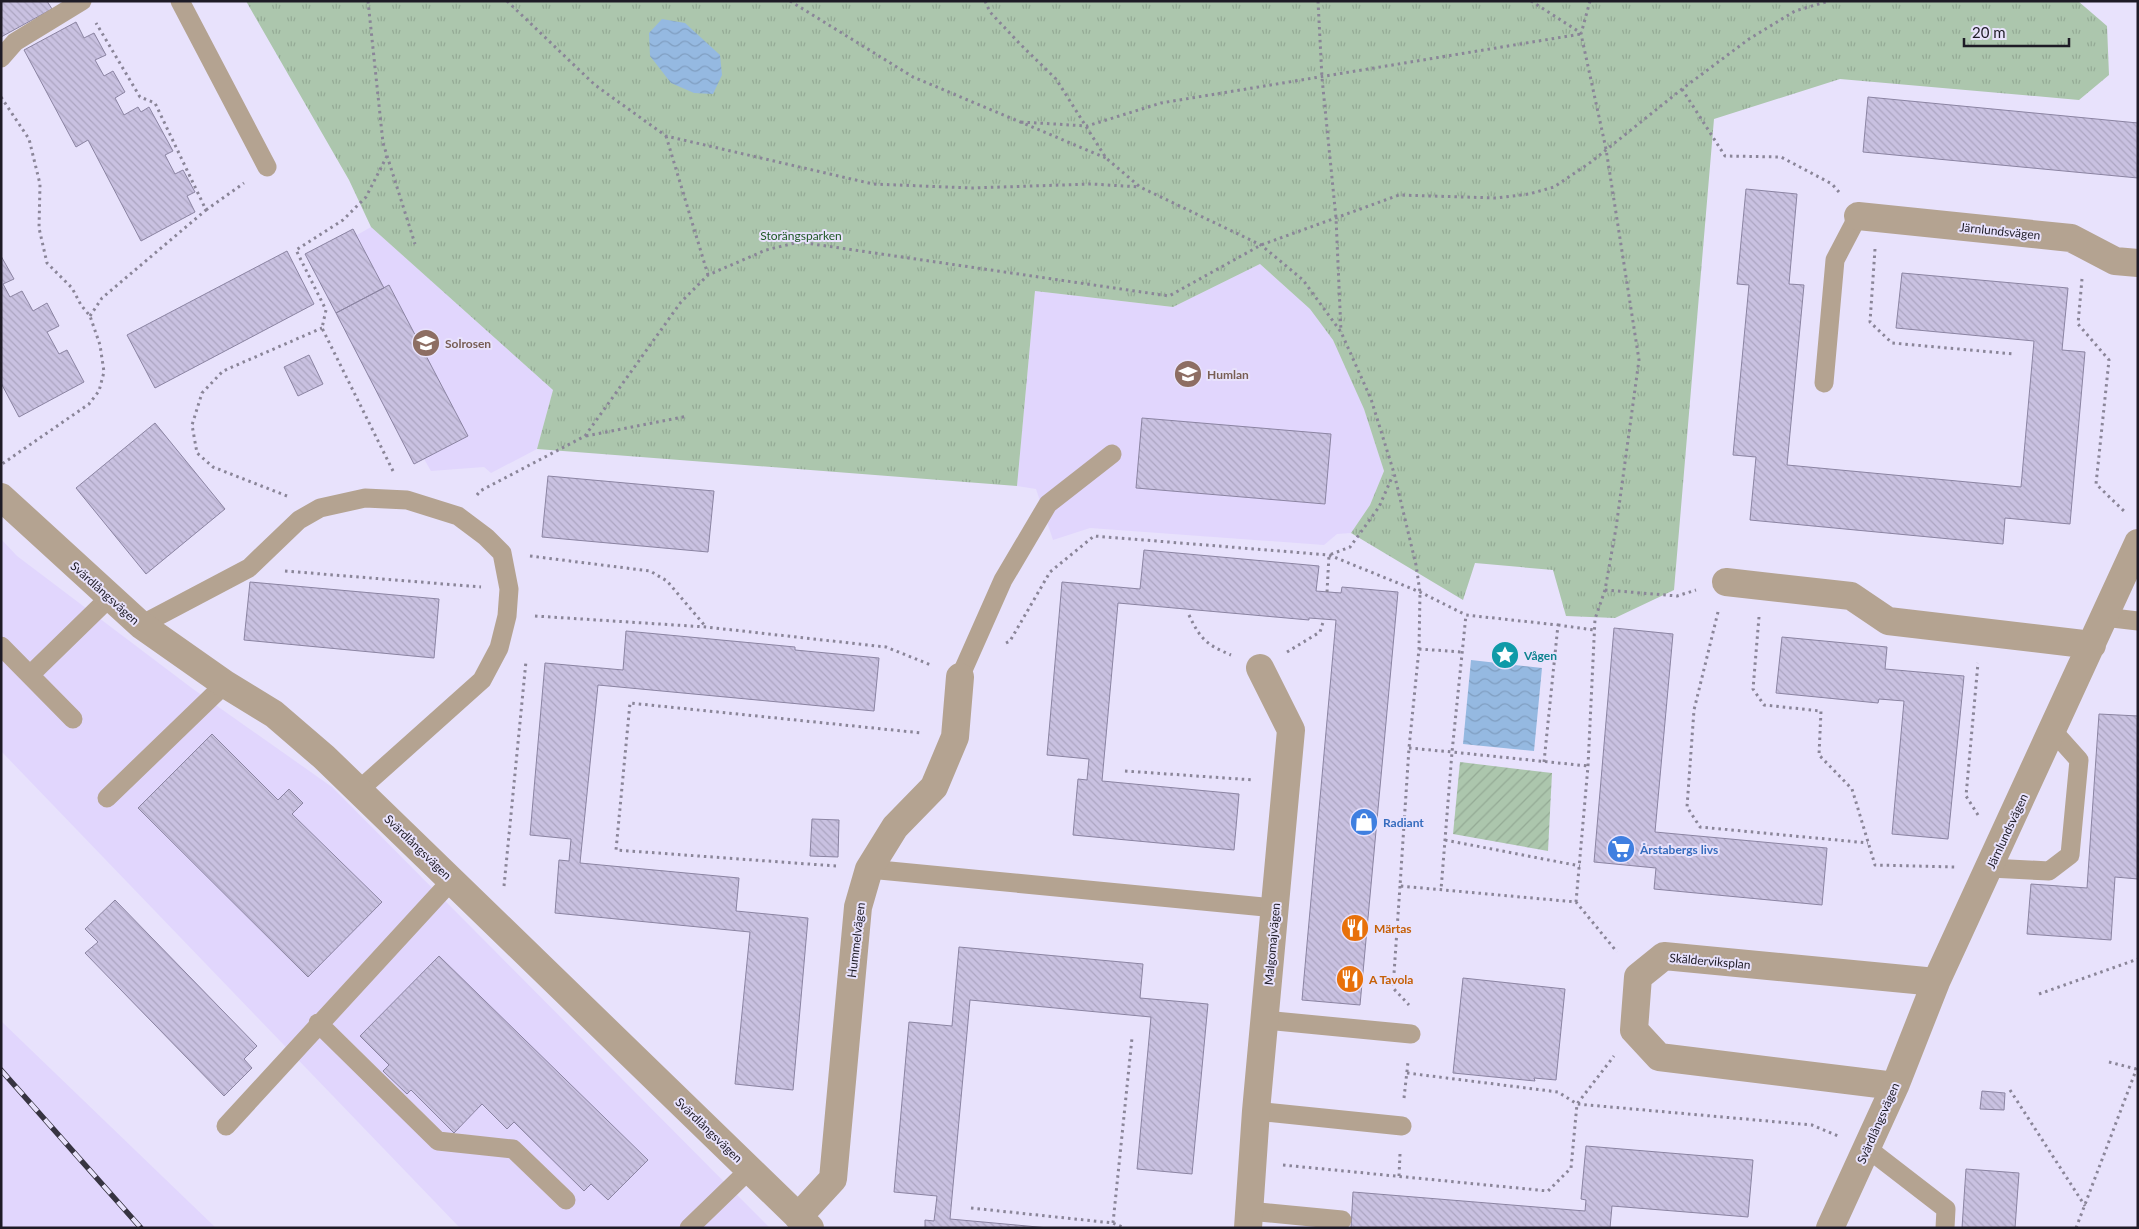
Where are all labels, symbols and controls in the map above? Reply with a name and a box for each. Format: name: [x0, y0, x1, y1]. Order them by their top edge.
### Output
scale bar: [1964, 15, 2069, 47]
text: 20 m: [1972, 23, 2006, 41]
street label: Järnlundsvägen: [1959, 219, 2041, 243]
park label: Storängsparken: [760, 228, 842, 243]
school or university icon: Solrosen: [411, 328, 441, 358]
place label: Solrosen: [445, 336, 491, 351]
school or university icon: Humlan: [1173, 359, 1203, 389]
place label: Humlan: [1207, 367, 1249, 382]
street label: Svärdlångsvägen: [68, 558, 142, 628]
place icon: Vågen: [1490, 640, 1520, 670]
place label: Vågen: [1523, 648, 1557, 663]
street label: Järnlundsvägen: [1983, 791, 2031, 871]
shop icon: Radiant: [1349, 807, 1379, 837]
street label: Svärdlångsvägen: [381, 811, 455, 883]
place label: Radiant: [1383, 815, 1424, 830]
supermarket icon: Årstabergs livs: [1606, 834, 1636, 864]
place label: Årstabergs livs: [1639, 842, 1718, 857]
street label: Hummelvägen: [844, 901, 868, 979]
street label: Malgomajvägen: [1261, 902, 1283, 986]
restaurant icon: Märtas: [1340, 913, 1370, 943]
place label: Märtas: [1374, 921, 1412, 936]
street label: Skälderviksplan: [1669, 950, 1751, 972]
restaurant icon: A Tavola: [1335, 964, 1365, 994]
place label: A Tavola: [1368, 972, 1413, 987]
street label: Svärdlångsvägen: [1853, 1080, 1903, 1166]
street label: Svärdlångsvägen: [672, 1094, 746, 1166]

